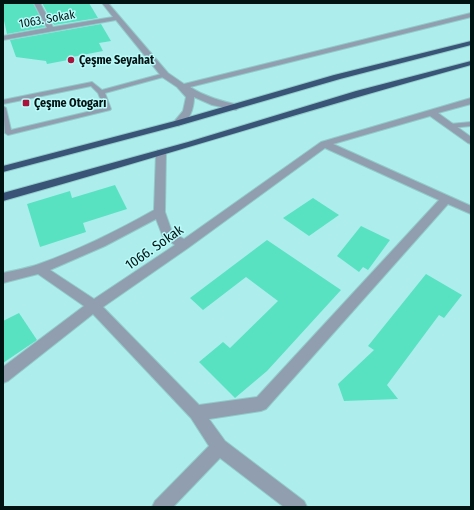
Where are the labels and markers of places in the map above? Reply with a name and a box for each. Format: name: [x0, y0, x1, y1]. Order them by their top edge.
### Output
place label: Çeşme Seyahat: [79, 53, 155, 68]
marker: Çeşme Seyahat: [66, 55, 76, 65]
place label: Çeşme Otogarı: [34, 96, 106, 111]
marker: Çeşme Otogarı: [21, 98, 31, 108]

